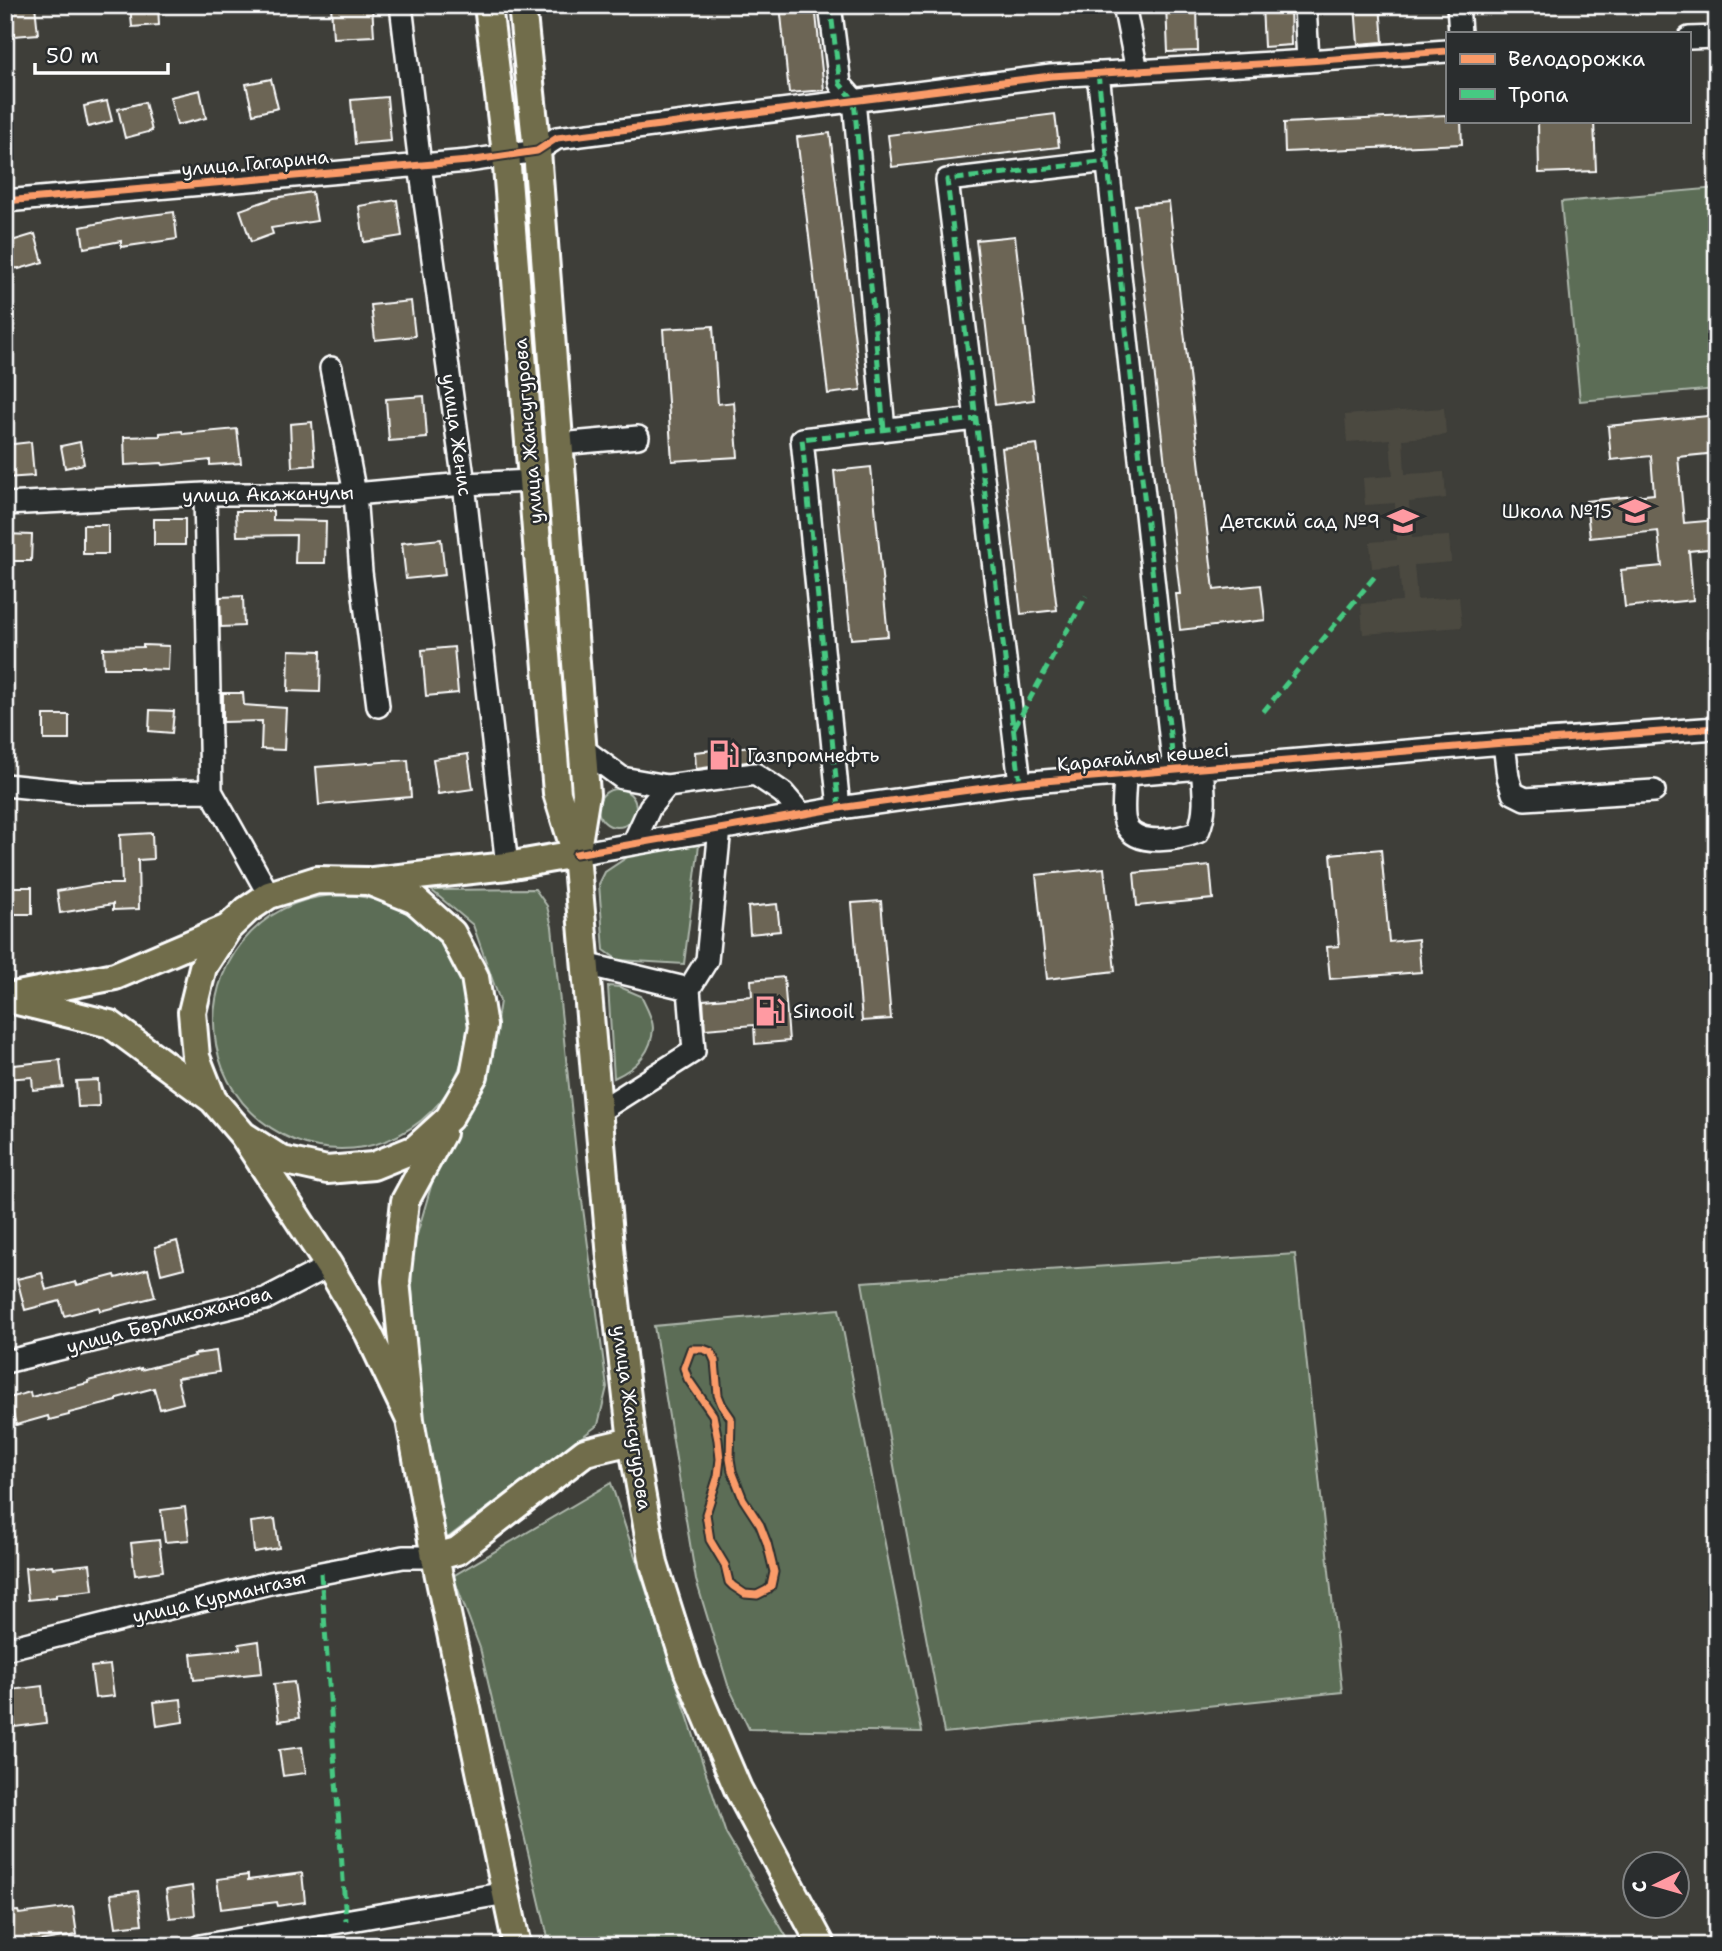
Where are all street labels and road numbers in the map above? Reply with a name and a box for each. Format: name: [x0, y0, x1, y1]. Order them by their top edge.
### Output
street label: улица Гагарина: [180, 144, 330, 182]
street label: улица Жансугурова: [507, 337, 549, 525]
street label: улица Женис: [436, 372, 478, 498]
street label: улица Акажанулы: [182, 480, 354, 508]
street label: Қарағайлы көшесі: [1056, 737, 1230, 777]
street label: улица Берликожанова: [64, 1281, 275, 1359]
street label: улица Жансугурова: [607, 1324, 657, 1512]
street label: улица Курмангазы: [130, 1565, 308, 1629]

